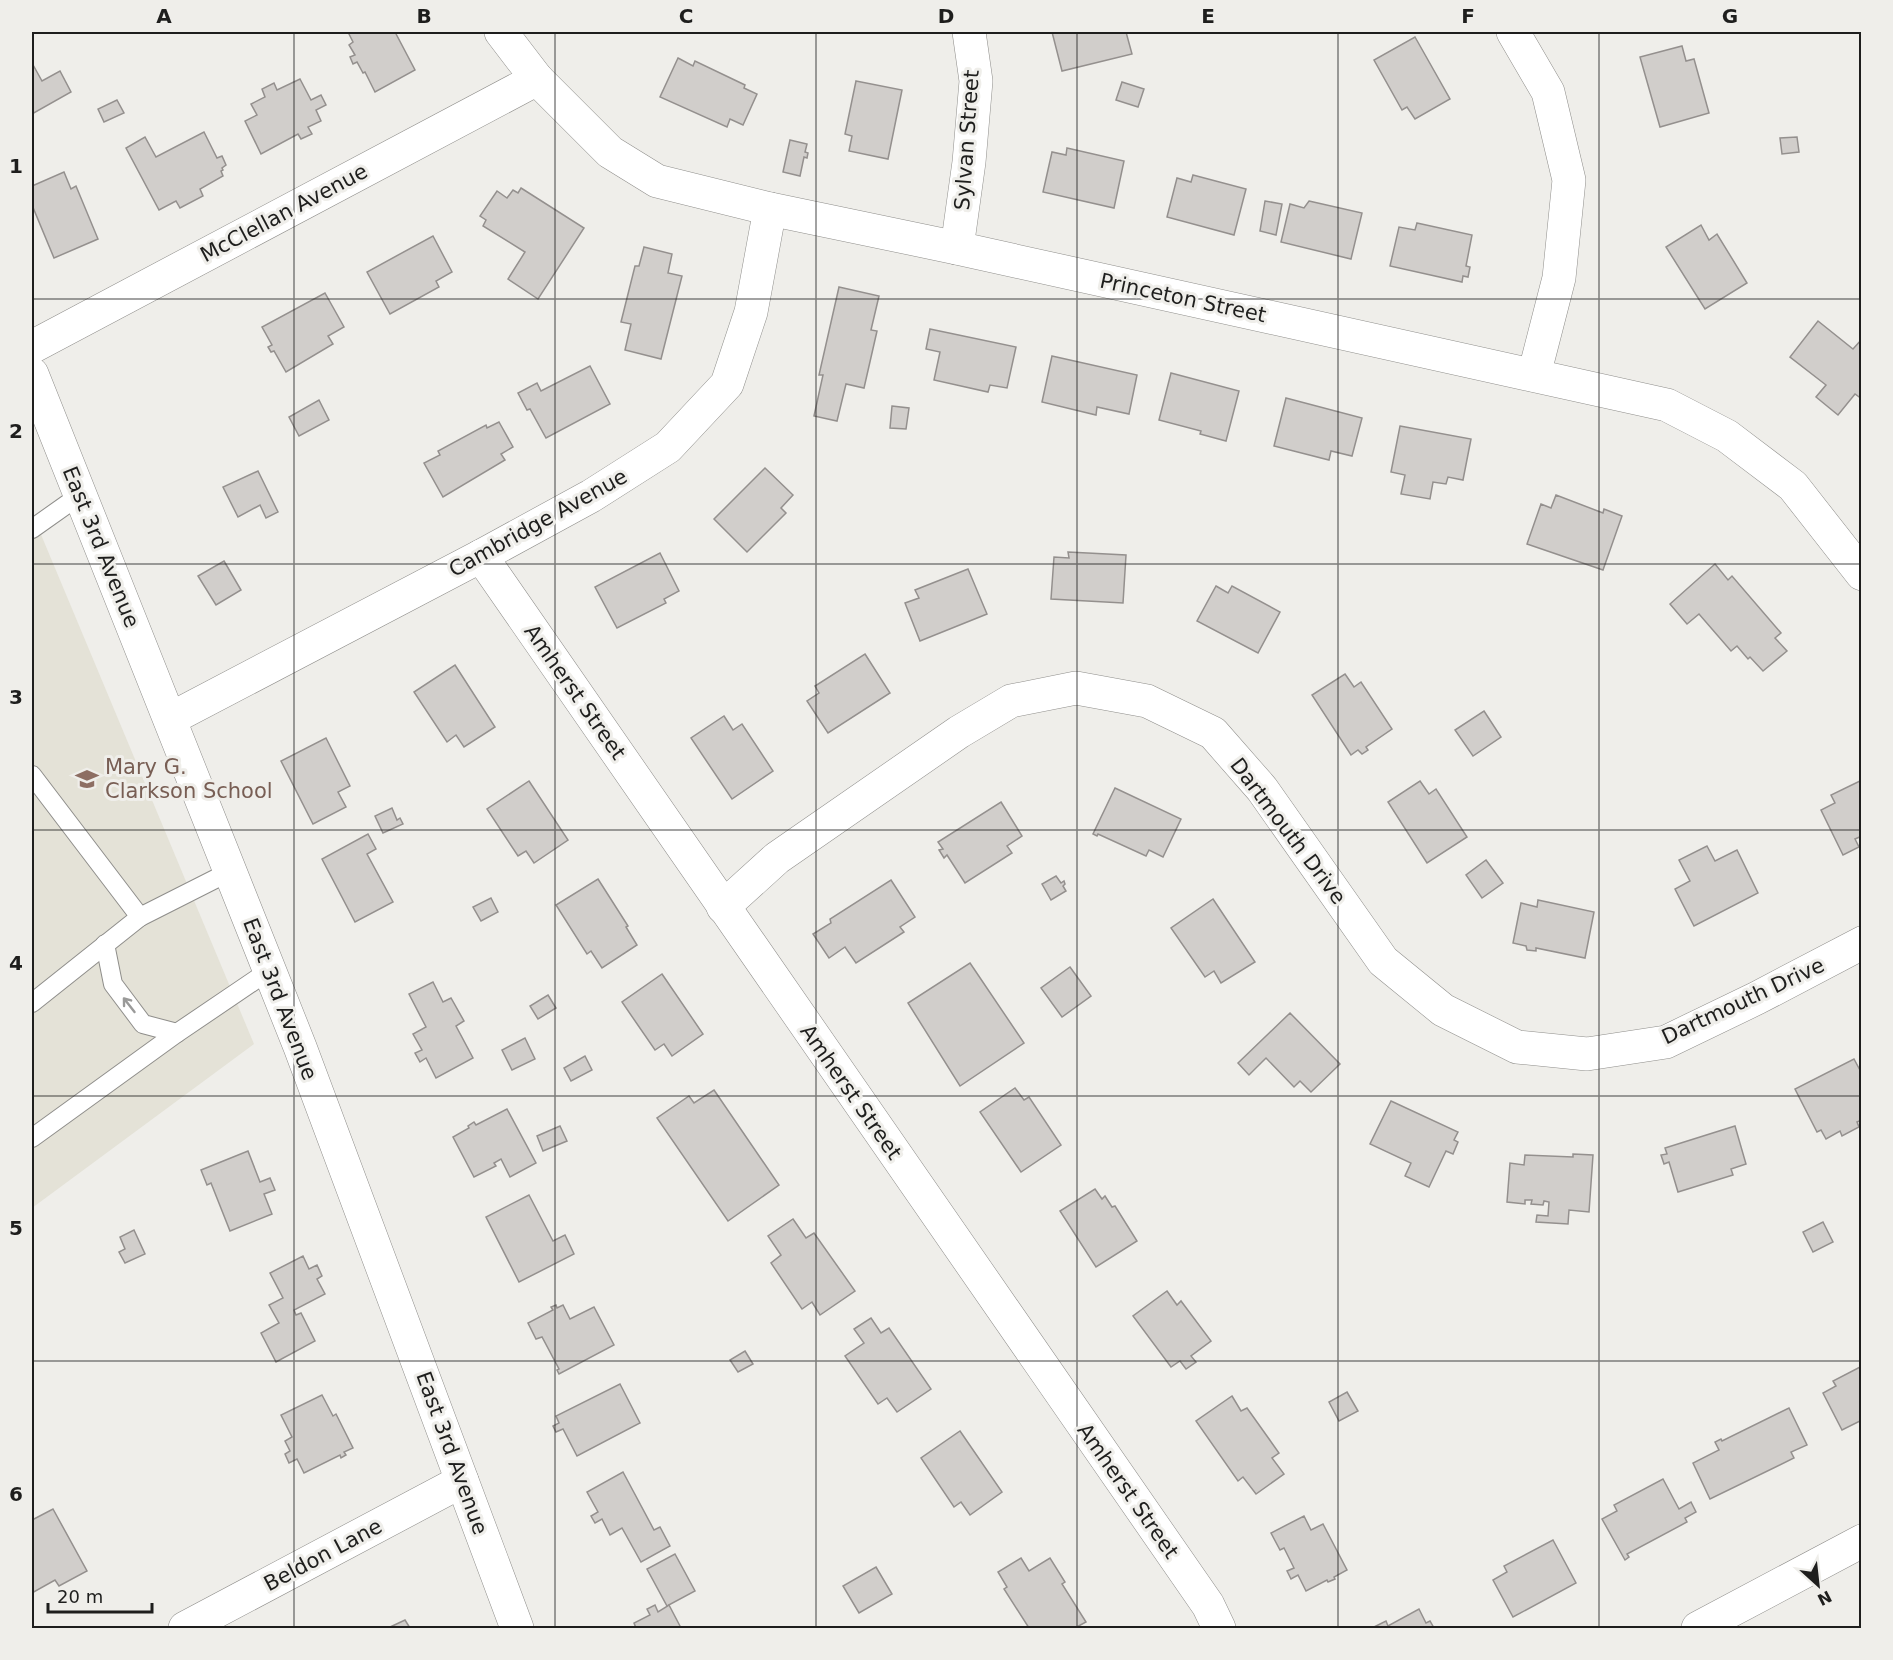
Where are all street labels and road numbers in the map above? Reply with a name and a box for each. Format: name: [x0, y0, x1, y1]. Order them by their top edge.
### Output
street label: Sylvan Street: [950, 69, 984, 211]
street label: McClellan Avenue: [196, 159, 372, 267]
street label: Princeton Street: [1098, 269, 1268, 327]
street label: East 3rd Avenue: [58, 463, 144, 631]
street label: Cambridge Avenue: [445, 464, 631, 582]
street label: Amherst Street: [519, 620, 631, 764]
street label: Dartmouth Drive: [1225, 753, 1351, 909]
street label: East 3rd Avenue: [238, 915, 322, 1083]
street label: Dartmouth Drive: [1658, 953, 1828, 1049]
street label: Amherst Street: [795, 1020, 907, 1164]
street label: East 3rd Avenue: [411, 1368, 493, 1538]
street label: Amherst Street: [1072, 1419, 1184, 1563]
street label: Beldon Lane: [260, 1514, 386, 1596]

